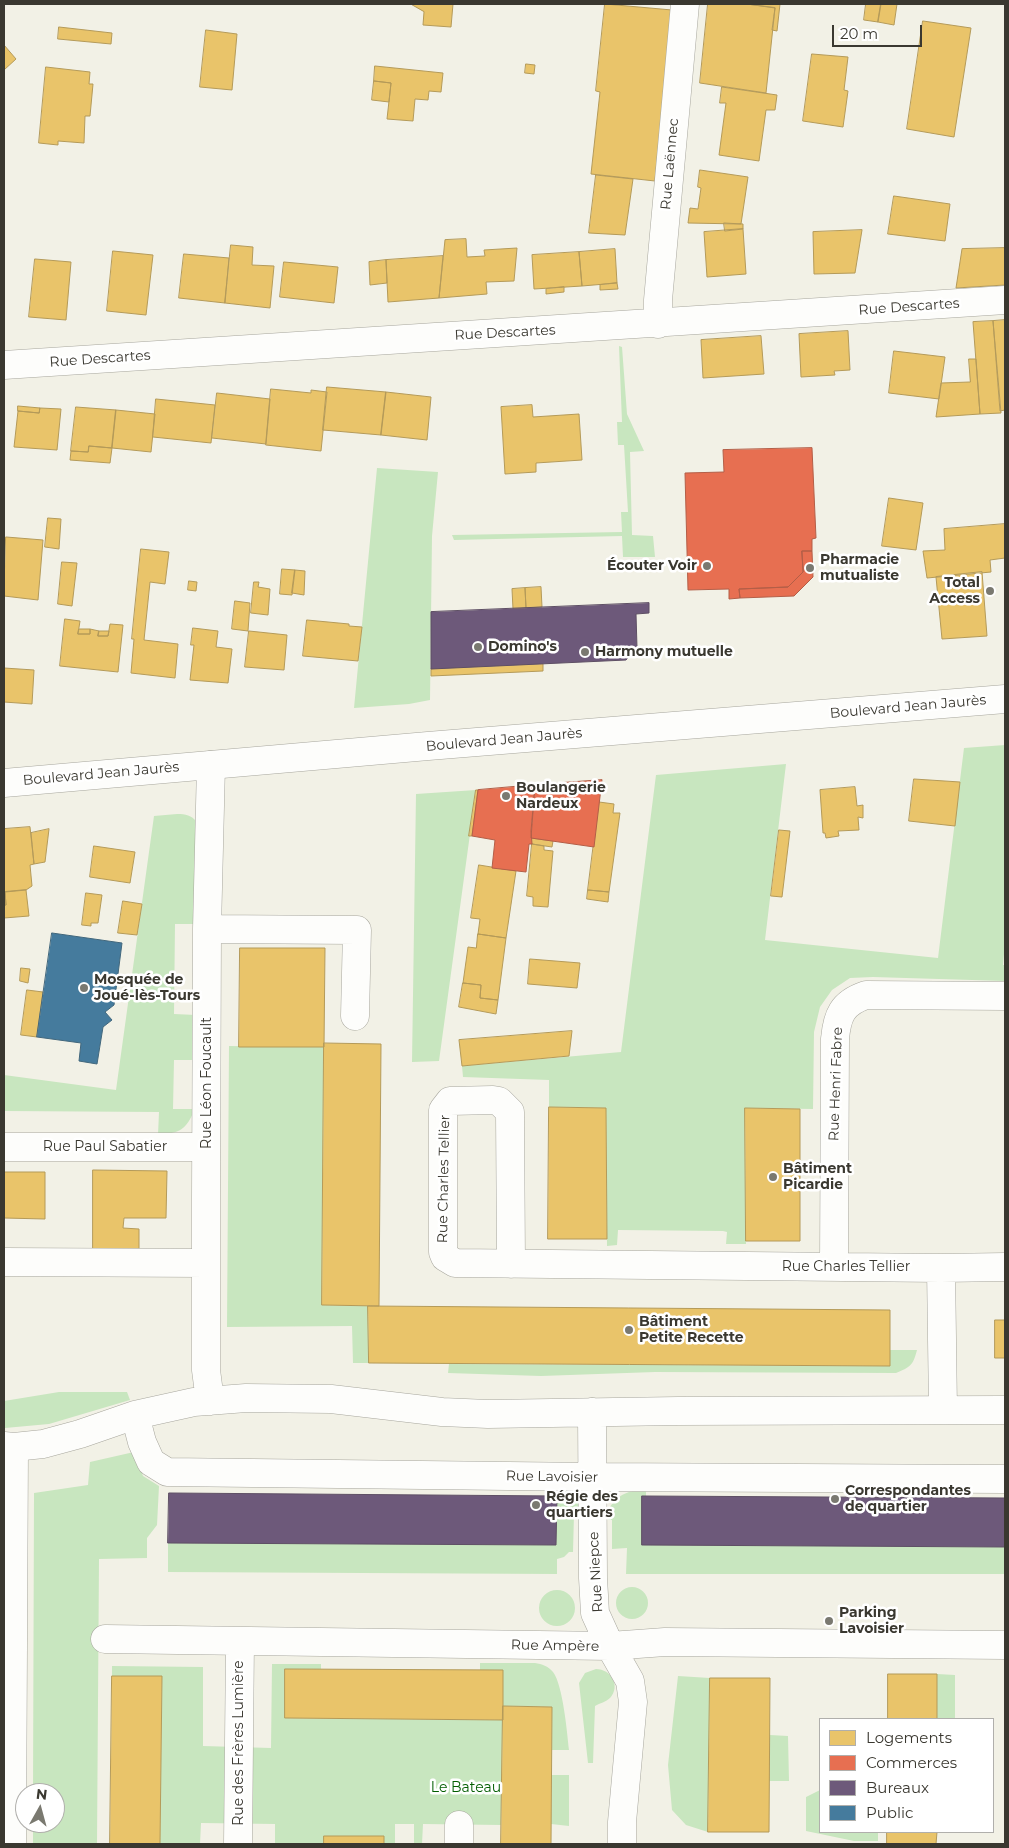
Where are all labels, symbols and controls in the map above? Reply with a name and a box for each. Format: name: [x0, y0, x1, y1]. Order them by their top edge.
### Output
scale bar: [834, 15, 924, 47]
text: 20 m: [840, 24, 878, 43]
street label: Rue Laënnec: [658, 118, 682, 210]
street label: Rue Descartes: [858, 295, 960, 319]
street label: Rue Descartes: [454, 322, 556, 344]
street label: Rue Descartes: [49, 347, 151, 371]
place label: Pharmacie mutualiste: [820, 552, 899, 584]
place label: Écouter Voir: [607, 558, 697, 574]
marker: Écouter Voir: [701, 560, 713, 572]
marker: Pharmacie mutualiste: [804, 562, 816, 574]
place label: Total Access: [929, 575, 980, 608]
marker: Total Access: [984, 585, 996, 597]
place label: Domino's: [488, 639, 557, 655]
marker: Domino's: [472, 641, 484, 653]
place label: Harmony mutuelle: [595, 644, 733, 660]
marker: Harmony mutuelle: [579, 646, 591, 658]
street label: Boulevard Jean Jaurès: [829, 692, 987, 722]
street label: Boulevard Jean Jaurès: [425, 725, 583, 755]
street label: Boulevard Jean Jaurès: [22, 759, 180, 789]
place label: Boulangerie Nardeux: [516, 780, 606, 812]
marker: Boulangerie Nardeux: [500, 790, 512, 802]
place label: Mosquée de Joué-lès-Tours: [94, 972, 200, 1004]
marker: Mosquée de Joué-lès-Tours: [78, 982, 90, 994]
street label: Rue Léon Foucault: [199, 1017, 215, 1149]
street label: Rue Henri Fabre: [826, 1027, 846, 1141]
street label: Rue Charles Tellier: [434, 1115, 454, 1243]
street label: Rue Paul Sabatier: [43, 1139, 167, 1155]
place label: Bâtiment Picardie: [783, 1161, 852, 1194]
marker: Bâtiment Picardie: [767, 1171, 779, 1183]
street label: Rue Charles Tellier: [782, 1259, 910, 1275]
place label: Bâtiment Petite Recette: [639, 1314, 744, 1346]
marker: Bâtiment Petite Recette: [623, 1324, 635, 1336]
street label: Rue Lavoisier: [506, 1468, 598, 1486]
place label: Correspondantes de quartier: [845, 1483, 971, 1515]
place label: Régie des quartiers: [546, 1489, 618, 1521]
marker: Correspondantes de quartier: [829, 1493, 841, 1505]
marker: Régie des quartiers: [530, 1499, 542, 1511]
street label: Rue Niepce: [585, 1531, 607, 1613]
place label: Parking Lavoisier: [839, 1605, 904, 1638]
marker: Parking Lavoisier: [823, 1615, 835, 1627]
street label: Rue Ampère: [511, 1637, 599, 1655]
street label: Rue des Frères Lumière: [231, 1660, 247, 1826]
legend: [819, 1718, 994, 1833]
text: Logements: [866, 1728, 952, 1747]
text: Commerces: [866, 1753, 957, 1772]
text: Bureaux: [866, 1778, 929, 1797]
park label: Le Bateau: [431, 1780, 501, 1796]
north arrow: [15, 1783, 65, 1833]
text: N: [35, 1784, 48, 1804]
text: Public: [866, 1803, 914, 1822]

